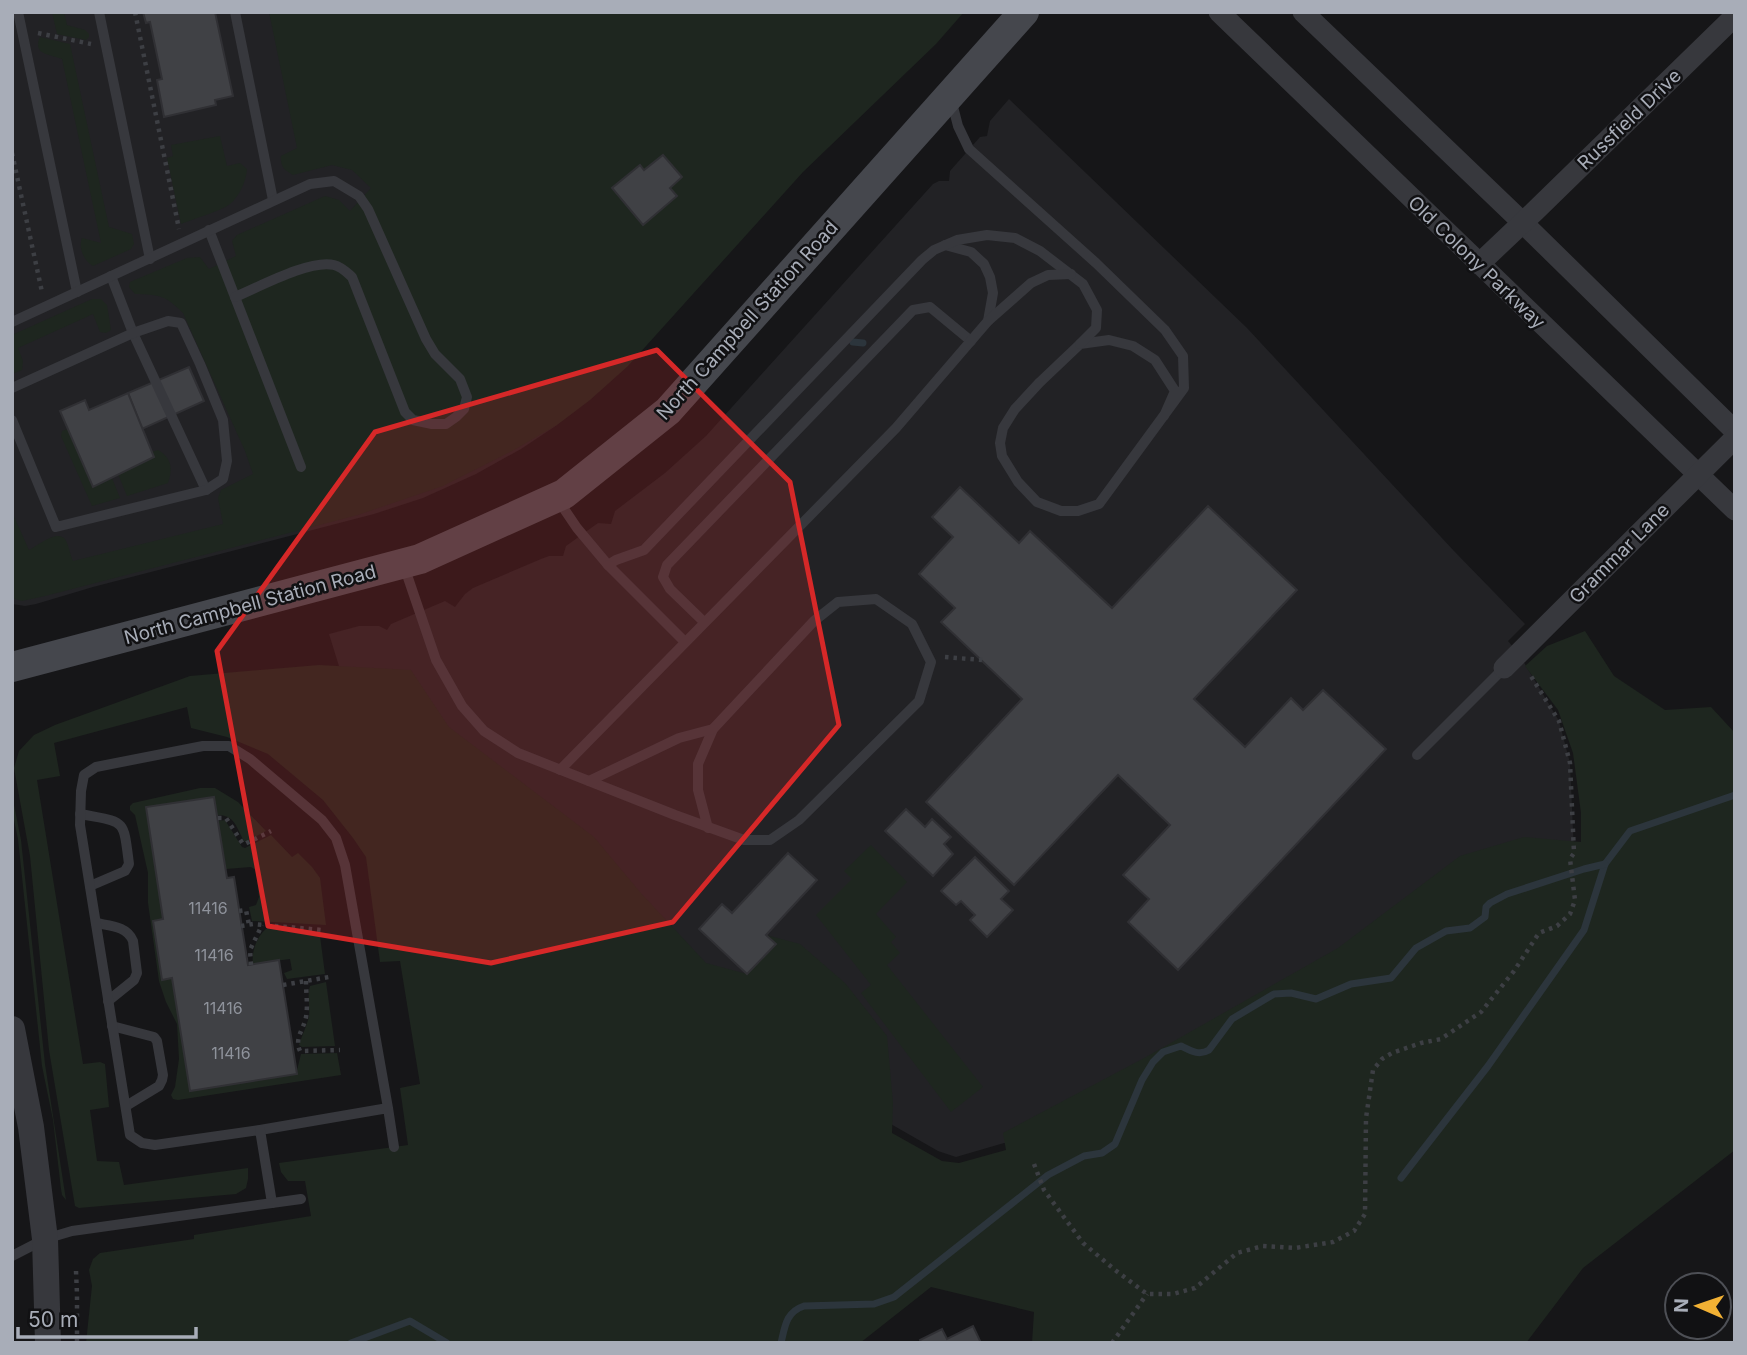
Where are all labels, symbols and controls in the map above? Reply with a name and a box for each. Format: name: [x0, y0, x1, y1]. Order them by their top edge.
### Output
street label: Russfield Drive: [1573, 64, 1686, 175]
street label: Old Colony Parkway: [1403, 191, 1550, 334]
street label: North Campbell Station Road: [652, 216, 843, 425]
street label: Grammar Lane: [1564, 498, 1674, 608]
street label: North Campbell Station Road: [122, 560, 379, 649]
house number: 11416: [188, 898, 228, 918]
house number: 11416: [194, 945, 234, 965]
house number: 11416: [203, 998, 243, 1018]
house number: 11416: [211, 1043, 251, 1063]
north arrow: [1663, 1271, 1733, 1341]
scale bar: [18, 1296, 196, 1340]
text: N: [1670, 1298, 1693, 1313]
text: 50 m: [28, 1307, 78, 1332]

